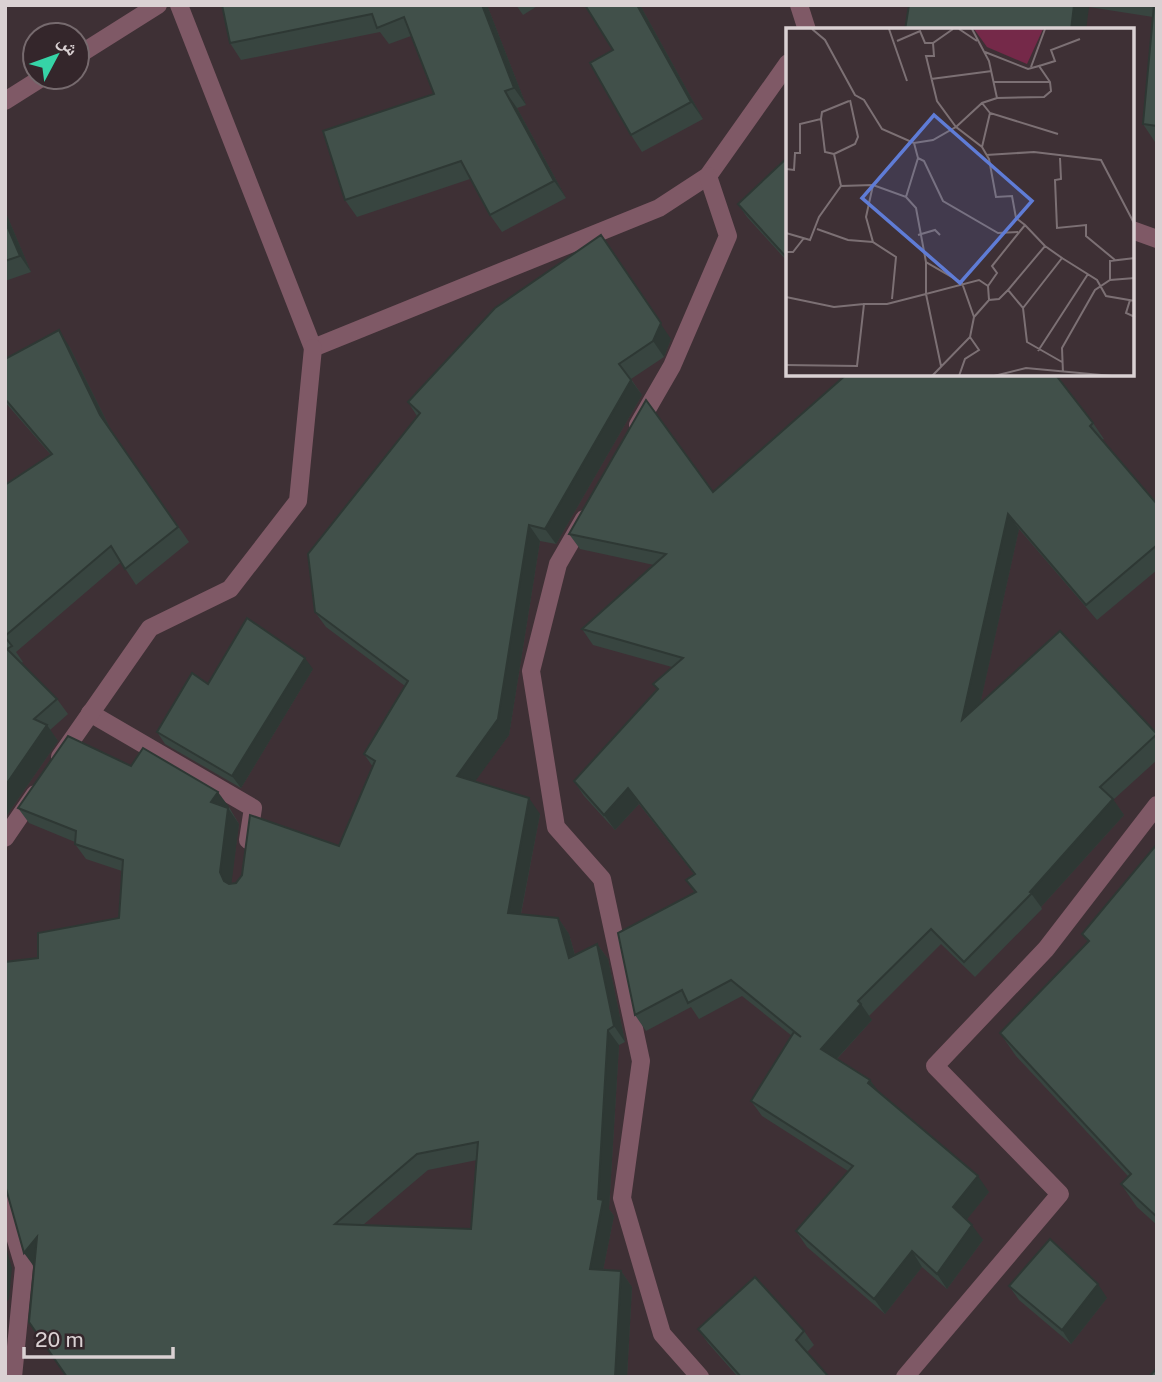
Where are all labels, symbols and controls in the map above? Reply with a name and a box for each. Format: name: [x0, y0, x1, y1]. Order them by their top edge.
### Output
north arrow: [21, 21, 91, 91]
inset map: [786, 28, 1134, 376]
text: ش: [53, 30, 84, 60]
scale bar: [24, 1316, 173, 1360]
text: 20 m: [35, 1327, 84, 1352]

